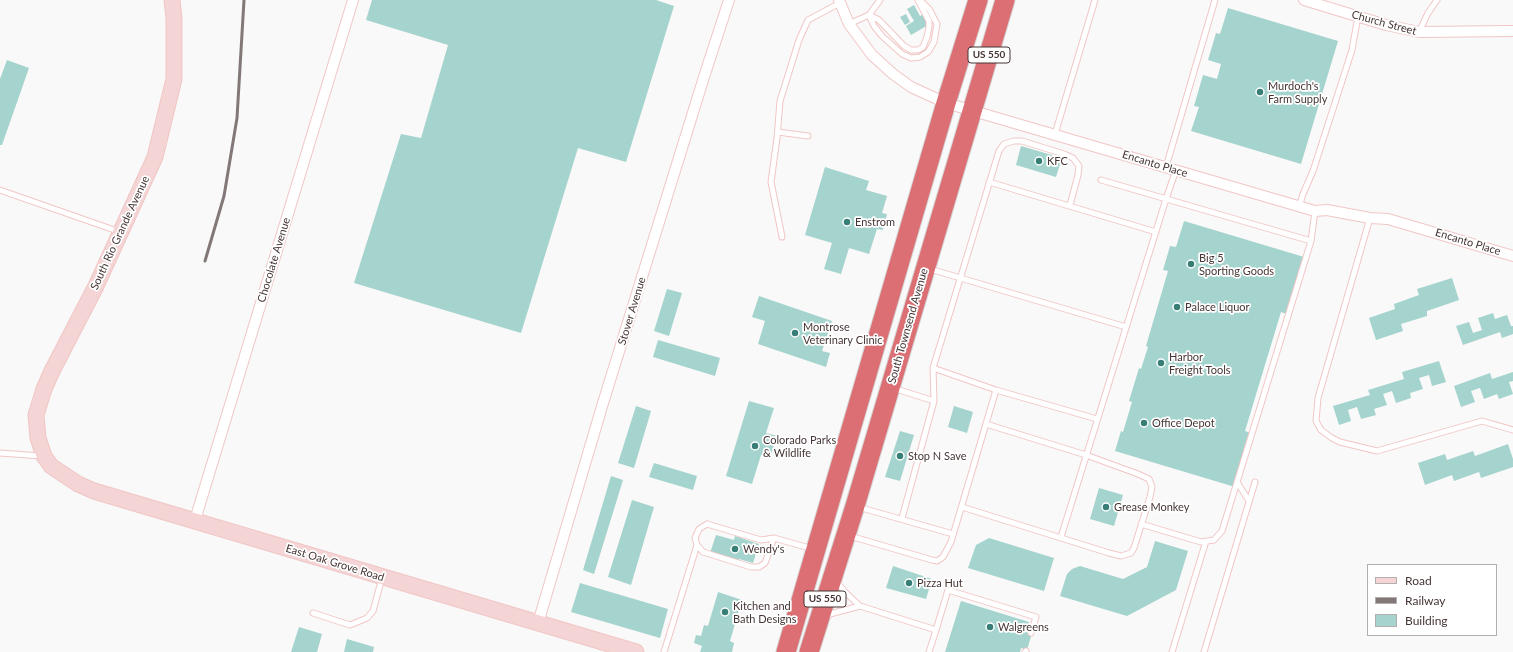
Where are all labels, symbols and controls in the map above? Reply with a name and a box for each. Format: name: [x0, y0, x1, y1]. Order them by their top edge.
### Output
street label: Church Street: [1350, 8, 1418, 38]
road number: US 550: [968, 47, 1010, 63]
place label: Murdoch's Farm Supply: [1268, 79, 1327, 105]
marker: Murdoch's Farm Supply: [1255, 87, 1265, 97]
street label: Encanto Place: [1121, 148, 1189, 180]
place label: KFC: [1047, 154, 1068, 168]
marker: KFC: [1034, 156, 1044, 166]
street label: South Rio Grande Avenue: [88, 174, 152, 292]
place label: Enstrom: [855, 215, 895, 229]
street label: Chocolate Avenue: [255, 216, 293, 304]
marker: Enstrom: [842, 217, 852, 227]
street label: Encanto Place: [1434, 226, 1502, 258]
place label: Big 5 Sporting Goods: [1199, 251, 1274, 277]
marker: Big 5 Sporting Goods: [1186, 259, 1196, 269]
street label: South Townsend Avenue: [885, 267, 931, 385]
street label: Stover Avenue: [615, 275, 649, 347]
place label: Palace Liquor: [1185, 300, 1250, 314]
marker: Palace Liquor: [1172, 302, 1182, 312]
place label: Montrose Veterinary Clinic: [803, 320, 882, 346]
marker: Montrose Veterinary Clinic: [790, 328, 800, 338]
place label: Harbor Freight Tools: [1169, 350, 1231, 376]
marker: Harbor Freight Tools: [1156, 358, 1166, 368]
place label: Office Depot: [1152, 416, 1215, 430]
marker: Office Depot: [1139, 418, 1149, 428]
place label: Colorado Parks & Wildlife: [763, 433, 836, 459]
marker: Colorado Parks & Wildlife: [750, 441, 760, 451]
place label: Stop N Save: [908, 449, 967, 463]
marker: Stop N Save: [895, 451, 905, 461]
place label: Grease Monkey: [1114, 500, 1189, 514]
marker: Grease Monkey: [1101, 502, 1111, 512]
street label: East Oak Grove Road: [284, 542, 386, 584]
place label: Wendy's: [743, 542, 784, 556]
marker: Wendy's: [730, 544, 740, 554]
legend: [1367, 564, 1497, 636]
text: Road: [1405, 573, 1432, 588]
place label: Pizza Hut: [917, 576, 963, 590]
marker: Pizza Hut: [904, 578, 914, 588]
road number: US 550: [804, 591, 846, 607]
text: Railway: [1405, 593, 1445, 608]
place label: Kitchen and Bath Designs: [733, 599, 796, 625]
marker: Kitchen and Bath Designs: [720, 607, 730, 617]
text: Building: [1405, 613, 1448, 628]
place label: Walgreens: [998, 620, 1049, 634]
marker: Walgreens: [985, 622, 995, 632]

